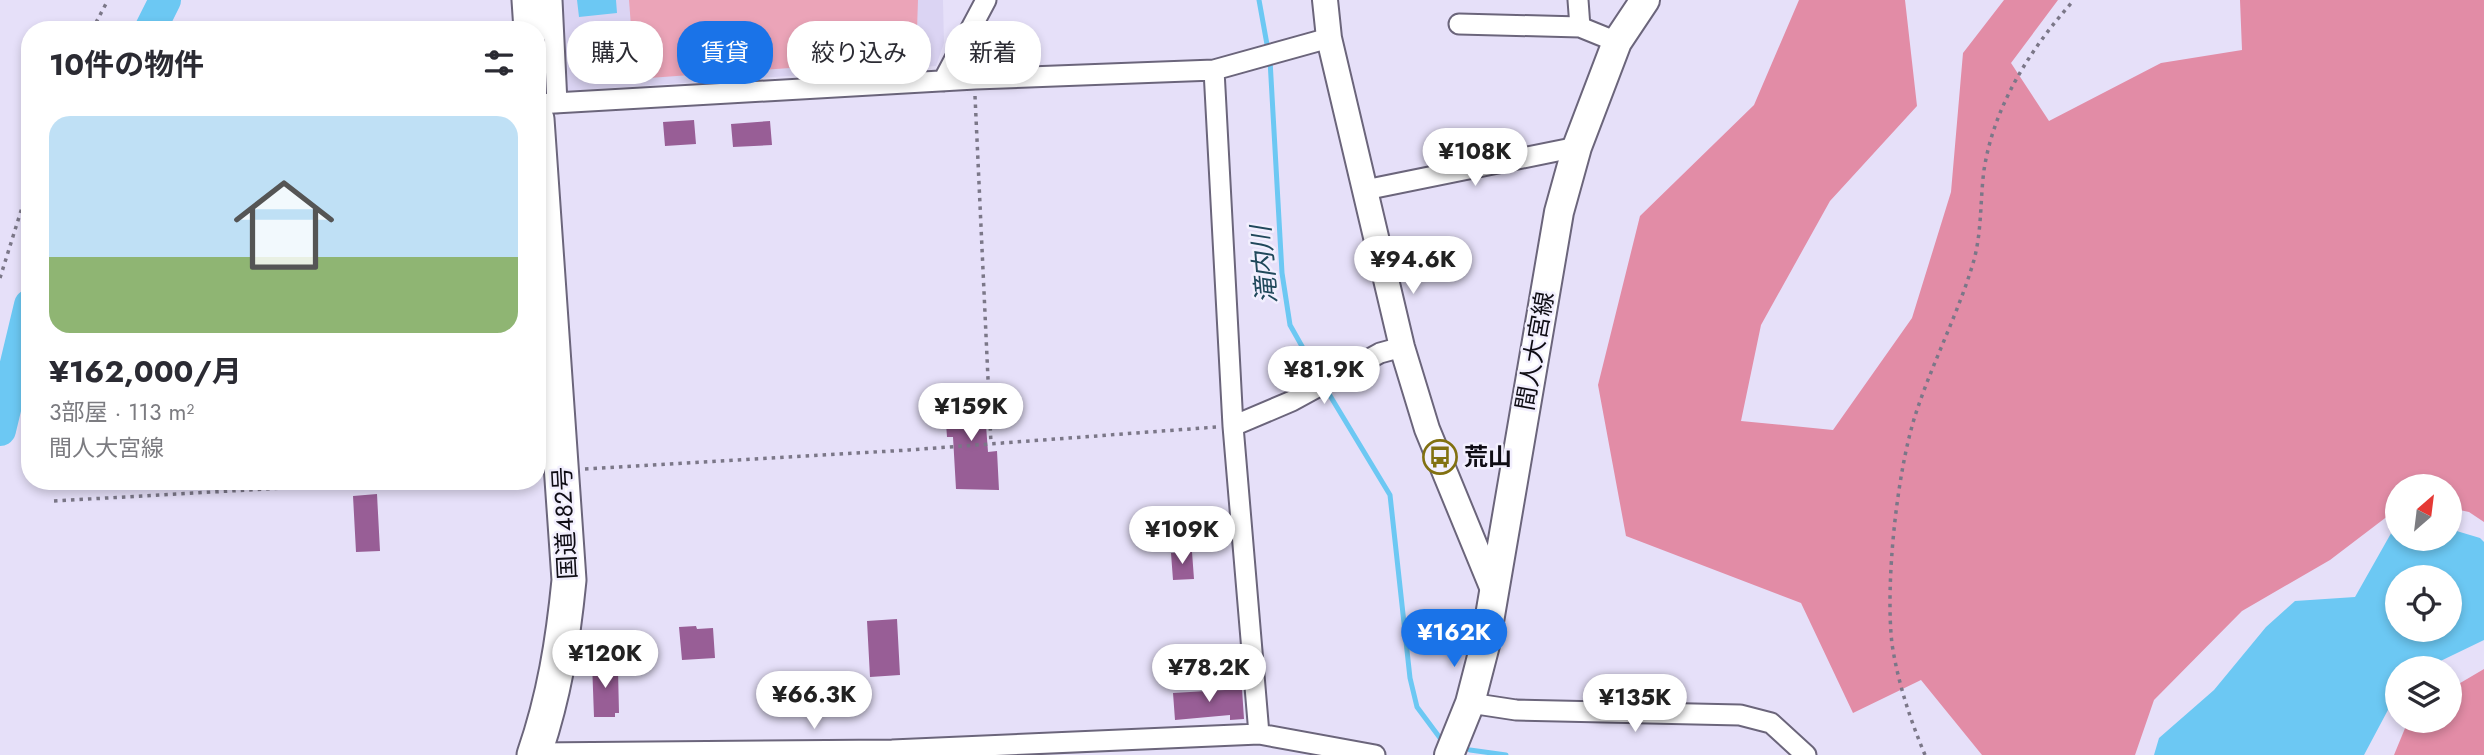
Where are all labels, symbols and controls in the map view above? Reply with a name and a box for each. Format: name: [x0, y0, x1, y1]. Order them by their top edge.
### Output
chip: 購入: [567, 21, 663, 84]
chip: 賃貸: [677, 21, 773, 84]
chip: 絞り込み: [787, 21, 931, 84]
chip: 新着: [945, 21, 1041, 84]
text: 10件の物件: [49, 43, 204, 86]
icon: filters: [480, 44, 518, 82]
pin: ¥108K: [1426, 128, 1524, 188]
text: ¥108K: [1439, 134, 1511, 168]
icon: home: [221, 162, 347, 288]
water label: 滝内川: [1241, 222, 1286, 306]
pin: ¥94.6K: [1356, 236, 1470, 296]
text: ¥94.6K: [1370, 242, 1456, 276]
street label: 間人大宮線: [1507, 289, 1562, 413]
pin: ¥81.9K: [1267, 346, 1381, 406]
text: ¥162,000/月: [49, 350, 242, 393]
text: ¥81.9K: [1284, 352, 1364, 386]
pin: ¥159K: [922, 384, 1020, 443]
text: ¥159K: [934, 389, 1008, 423]
text: 3部屋 · 113 m²: [49, 395, 194, 429]
text: 間人大宮線: [49, 431, 164, 465]
bus stop icon: 荒山: [1421, 438, 1459, 476]
place label: 荒山: [1464, 439, 1512, 474]
street label: 国道482号: [544, 466, 585, 580]
north arrow: [2385, 474, 2462, 551]
map controls: [2385, 474, 2462, 733]
pin: ¥109K: [1133, 506, 1231, 566]
text: ¥109K: [1145, 512, 1219, 546]
button: locate: [2385, 565, 2462, 642]
pin: ¥162K: [1405, 610, 1503, 669]
text: ¥162K: [1417, 615, 1491, 649]
pin: ¥120K: [556, 630, 654, 690]
text: ¥120K: [568, 636, 642, 670]
pin: ¥78.2K: [1152, 644, 1266, 704]
text: ¥78.2K: [1168, 650, 1250, 684]
button: layers: [2385, 656, 2462, 733]
pin: ¥66.3K: [757, 672, 871, 731]
pin: ¥135K: [1586, 674, 1684, 734]
text: ¥66.3K: [772, 677, 856, 711]
text: ¥135K: [1599, 680, 1671, 714]

